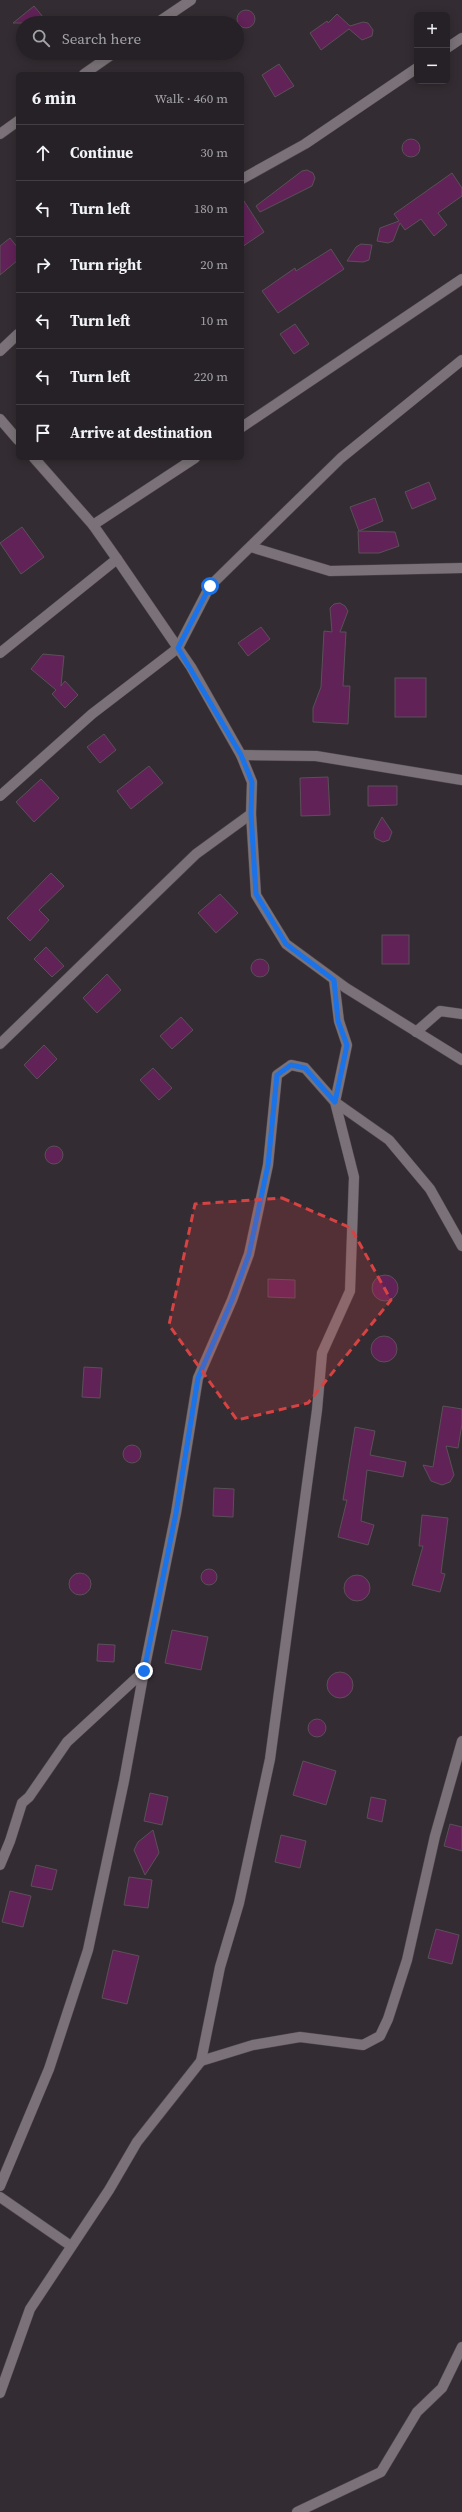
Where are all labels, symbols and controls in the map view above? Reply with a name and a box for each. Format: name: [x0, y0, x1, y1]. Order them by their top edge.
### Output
map controls: [414, 12, 450, 84]
button: +: [414, 12, 450, 48]
search box: [16, 16, 244, 60]
icon: search: [30, 27, 52, 49]
text: Search here: [62, 28, 141, 49]
button: −: [414, 48, 450, 84]
text: 6 min: [32, 86, 76, 110]
text: Walk · 460 m: [155, 90, 228, 107]
icon: ahead: [32, 142, 54, 164]
text: Continue: [70, 142, 133, 163]
text: 30 m: [200, 144, 228, 161]
icon: left: [32, 198, 54, 220]
text: Turn left: [70, 198, 130, 219]
text: 180 m: [194, 200, 228, 217]
icon: right: [32, 254, 54, 276]
text: Turn right: [70, 254, 142, 275]
text: 20 m: [200, 256, 228, 273]
icon: left: [32, 310, 54, 332]
text: Turn left: [70, 310, 130, 331]
text: 10 m: [200, 312, 228, 329]
icon: left: [32, 366, 54, 388]
text: Turn left: [70, 366, 130, 387]
text: 220 m: [194, 368, 228, 385]
icon: arrive: [32, 422, 54, 444]
text: Arrive at destination: [70, 422, 212, 443]
route start: [201, 577, 219, 595]
route end: [135, 1662, 153, 1680]

